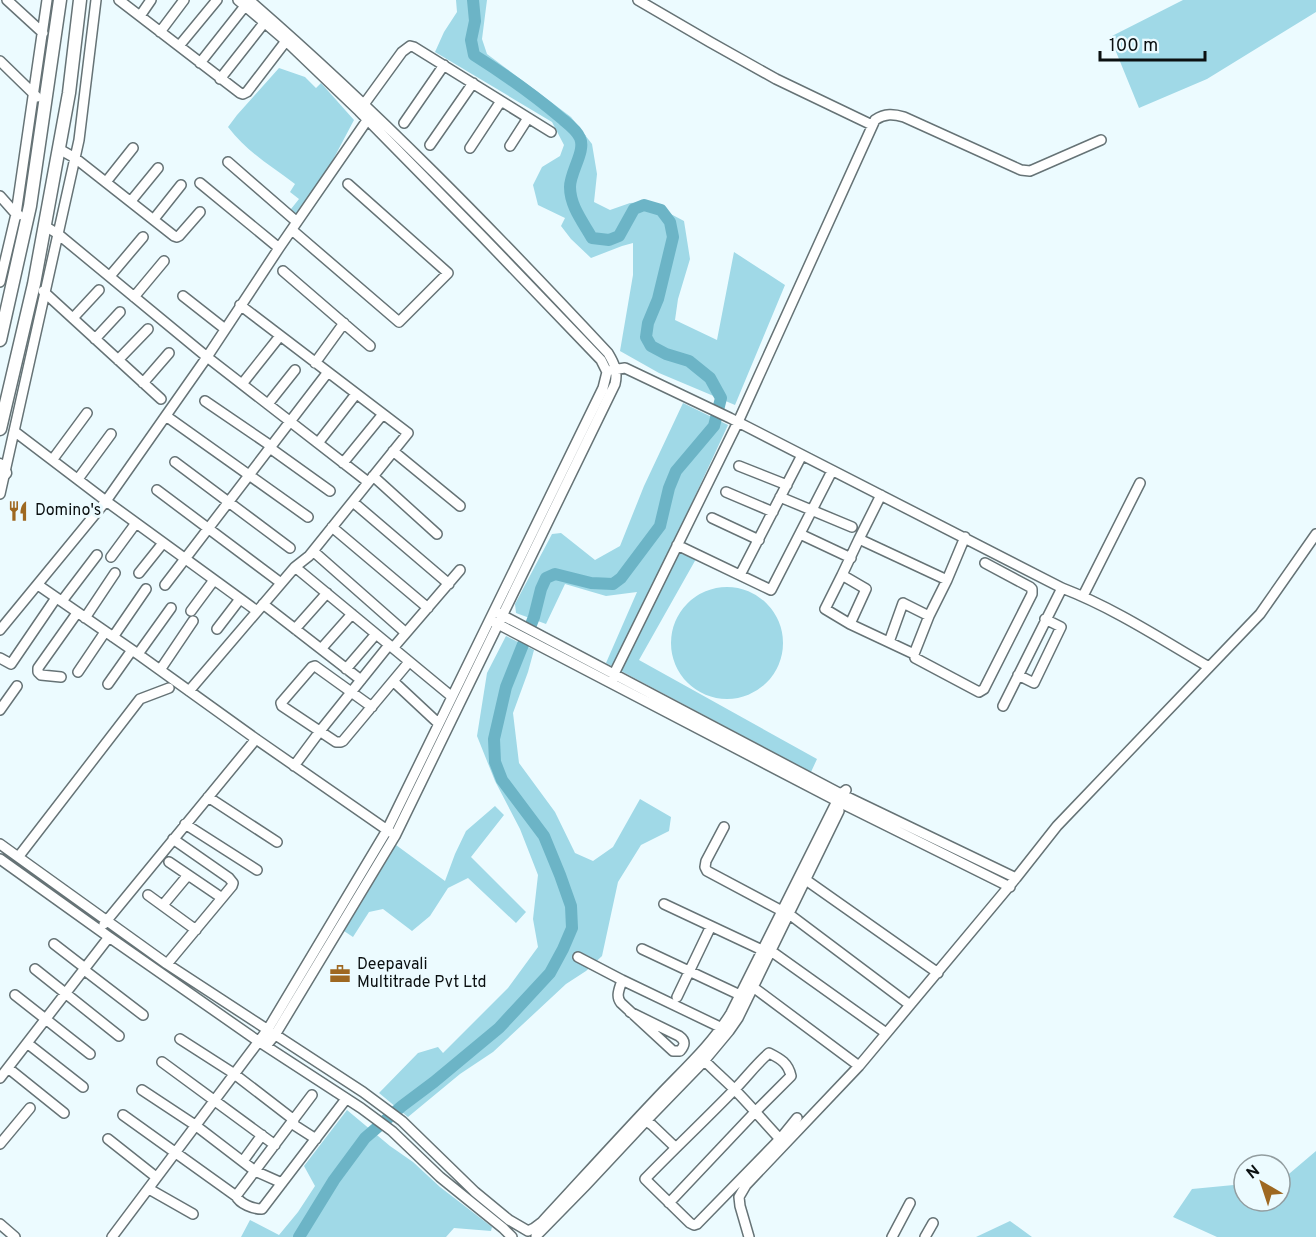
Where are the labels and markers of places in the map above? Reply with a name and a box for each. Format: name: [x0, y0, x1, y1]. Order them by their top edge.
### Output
restaurant icon: Domino's: [6, 499, 30, 523]
place label: Domino's: [35, 501, 101, 521]
place label: Deepavali Multitrade Pvt Ltd: [357, 955, 487, 993]
office icon: Deepavali Multitrade Pvt Ltd: [328, 962, 352, 986]

